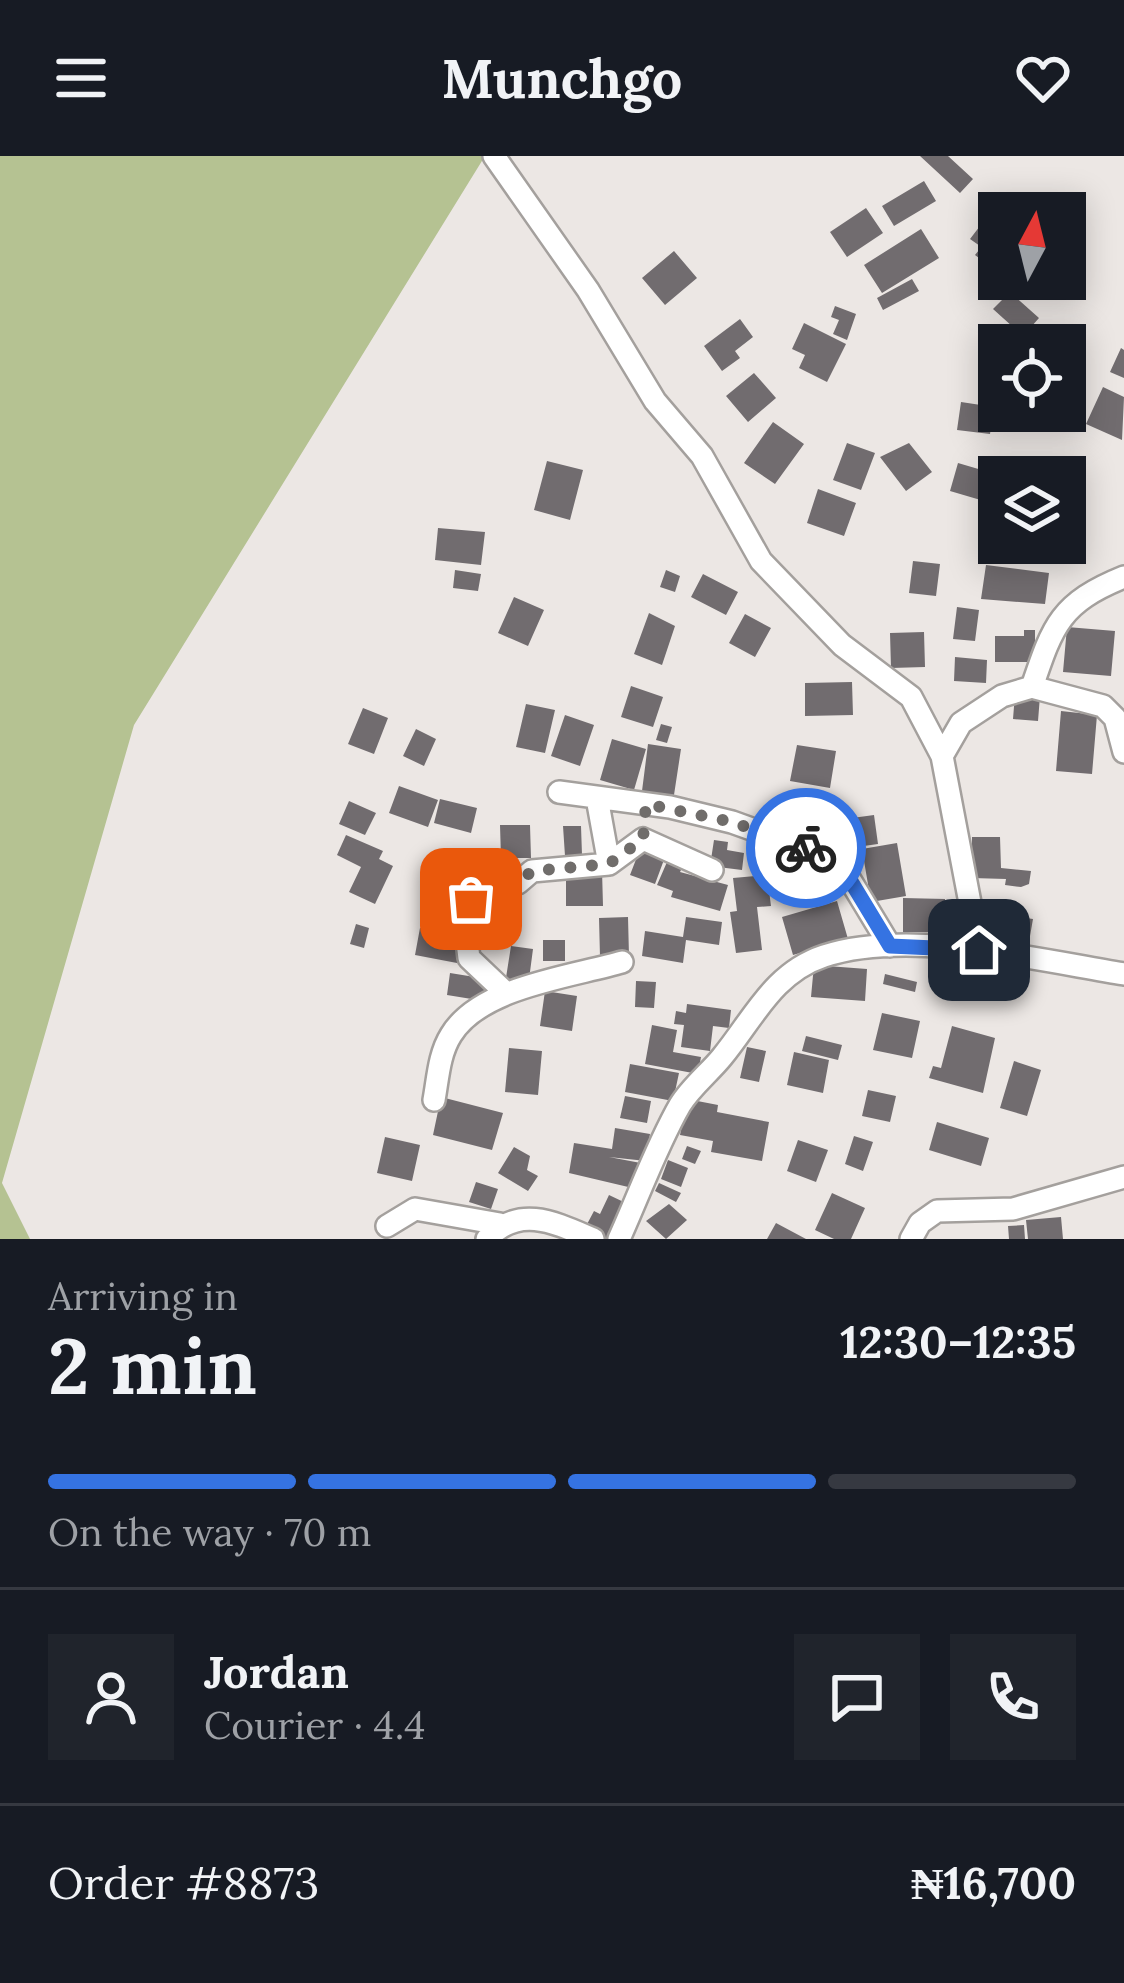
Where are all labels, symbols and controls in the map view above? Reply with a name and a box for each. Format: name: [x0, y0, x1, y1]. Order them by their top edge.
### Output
text: Munchgo: [442, 44, 682, 113]
icon: menu: [48, 45, 114, 111]
icon: heart: [1010, 45, 1076, 111]
north arrow: [978, 192, 1086, 300]
map controls: [978, 192, 1086, 564]
button: locate: [978, 324, 1086, 432]
button: layers: [978, 456, 1086, 564]
courier: [746, 788, 866, 908]
icon: bike: [773, 815, 839, 881]
pin: [420, 848, 522, 950]
icon: bag: [438, 866, 504, 932]
pin: [928, 899, 1030, 1001]
icon: home: [946, 917, 1012, 983]
text: Arriving in: [48, 1271, 238, 1321]
text: 12:30–12:35: [840, 1313, 1076, 1370]
text: 2 min: [48, 1316, 257, 1415]
text: On the way · 70 m: [48, 1507, 372, 1557]
button: person: [48, 1634, 174, 1760]
button: chat: [794, 1634, 920, 1760]
button: phone: [950, 1634, 1076, 1760]
text: Jordan: [204, 1643, 349, 1700]
text: Courier · 4.4: [204, 1700, 425, 1750]
text: Order #8873: [48, 1854, 319, 1911]
text: ₦16,700: [911, 1854, 1076, 1911]

